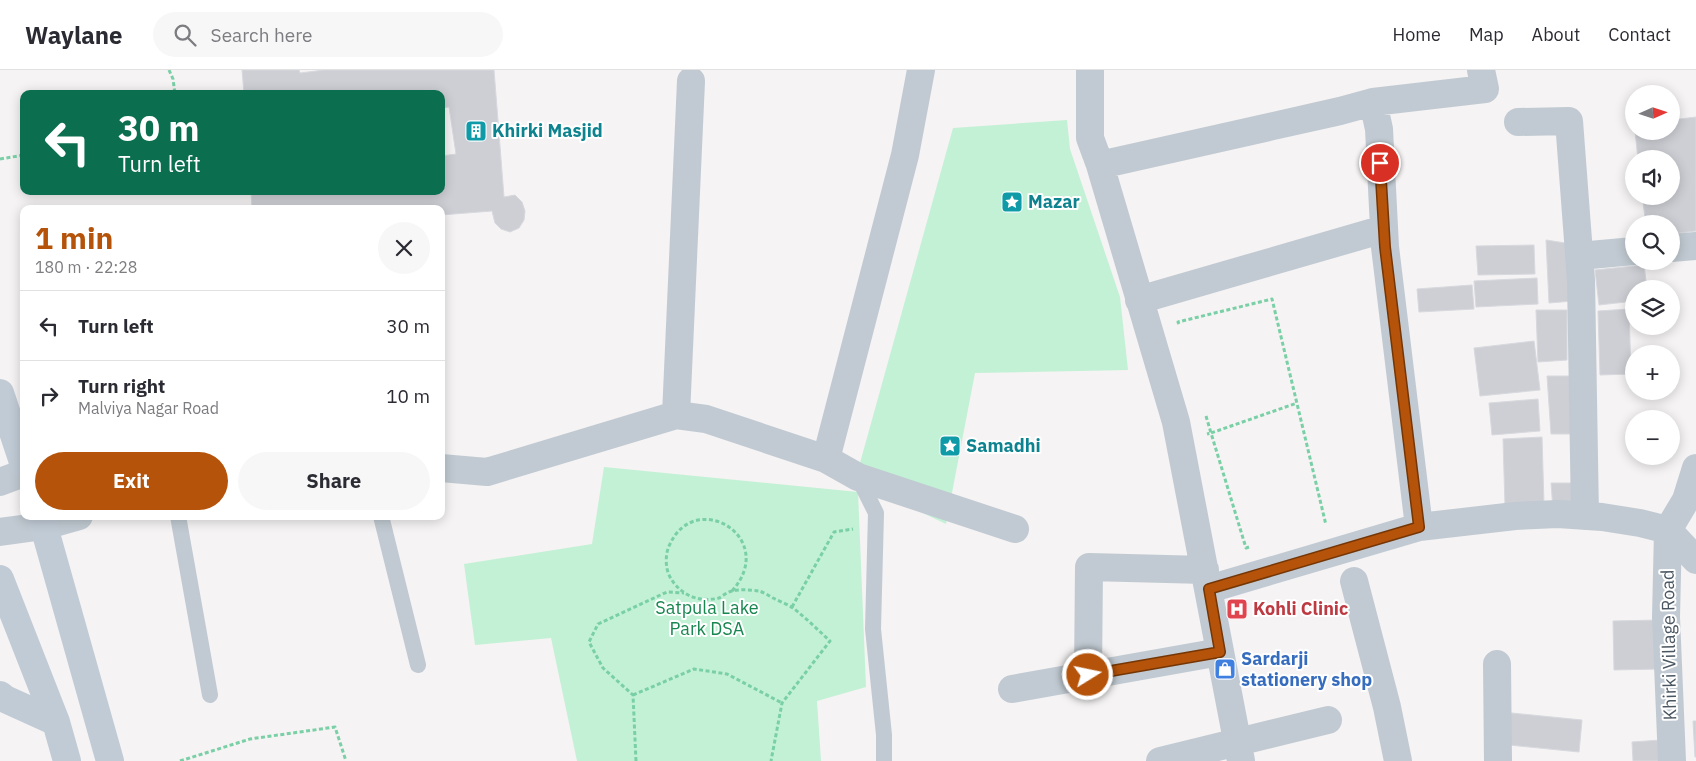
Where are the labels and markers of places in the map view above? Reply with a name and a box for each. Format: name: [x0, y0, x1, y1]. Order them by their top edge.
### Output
building icon: Khirki Masjid: [464, 119, 488, 143]
place label: Khirki Masjid: [492, 119, 603, 142]
pin: [1359, 142, 1401, 184]
place icon: Mazar: [1000, 190, 1024, 214]
place label: Mazar: [1028, 190, 1080, 213]
place icon: Samadhi: [938, 434, 962, 458]
place label: Samadhi: [966, 434, 1041, 457]
hospital icon: Kohli Clinic: [1225, 597, 1249, 621]
place label: Kohli Clinic: [1253, 597, 1348, 620]
place label: Sardarji stationery shop: [1241, 647, 1372, 691]
shop icon: Sardarji stationery shop: [1213, 657, 1237, 681]

